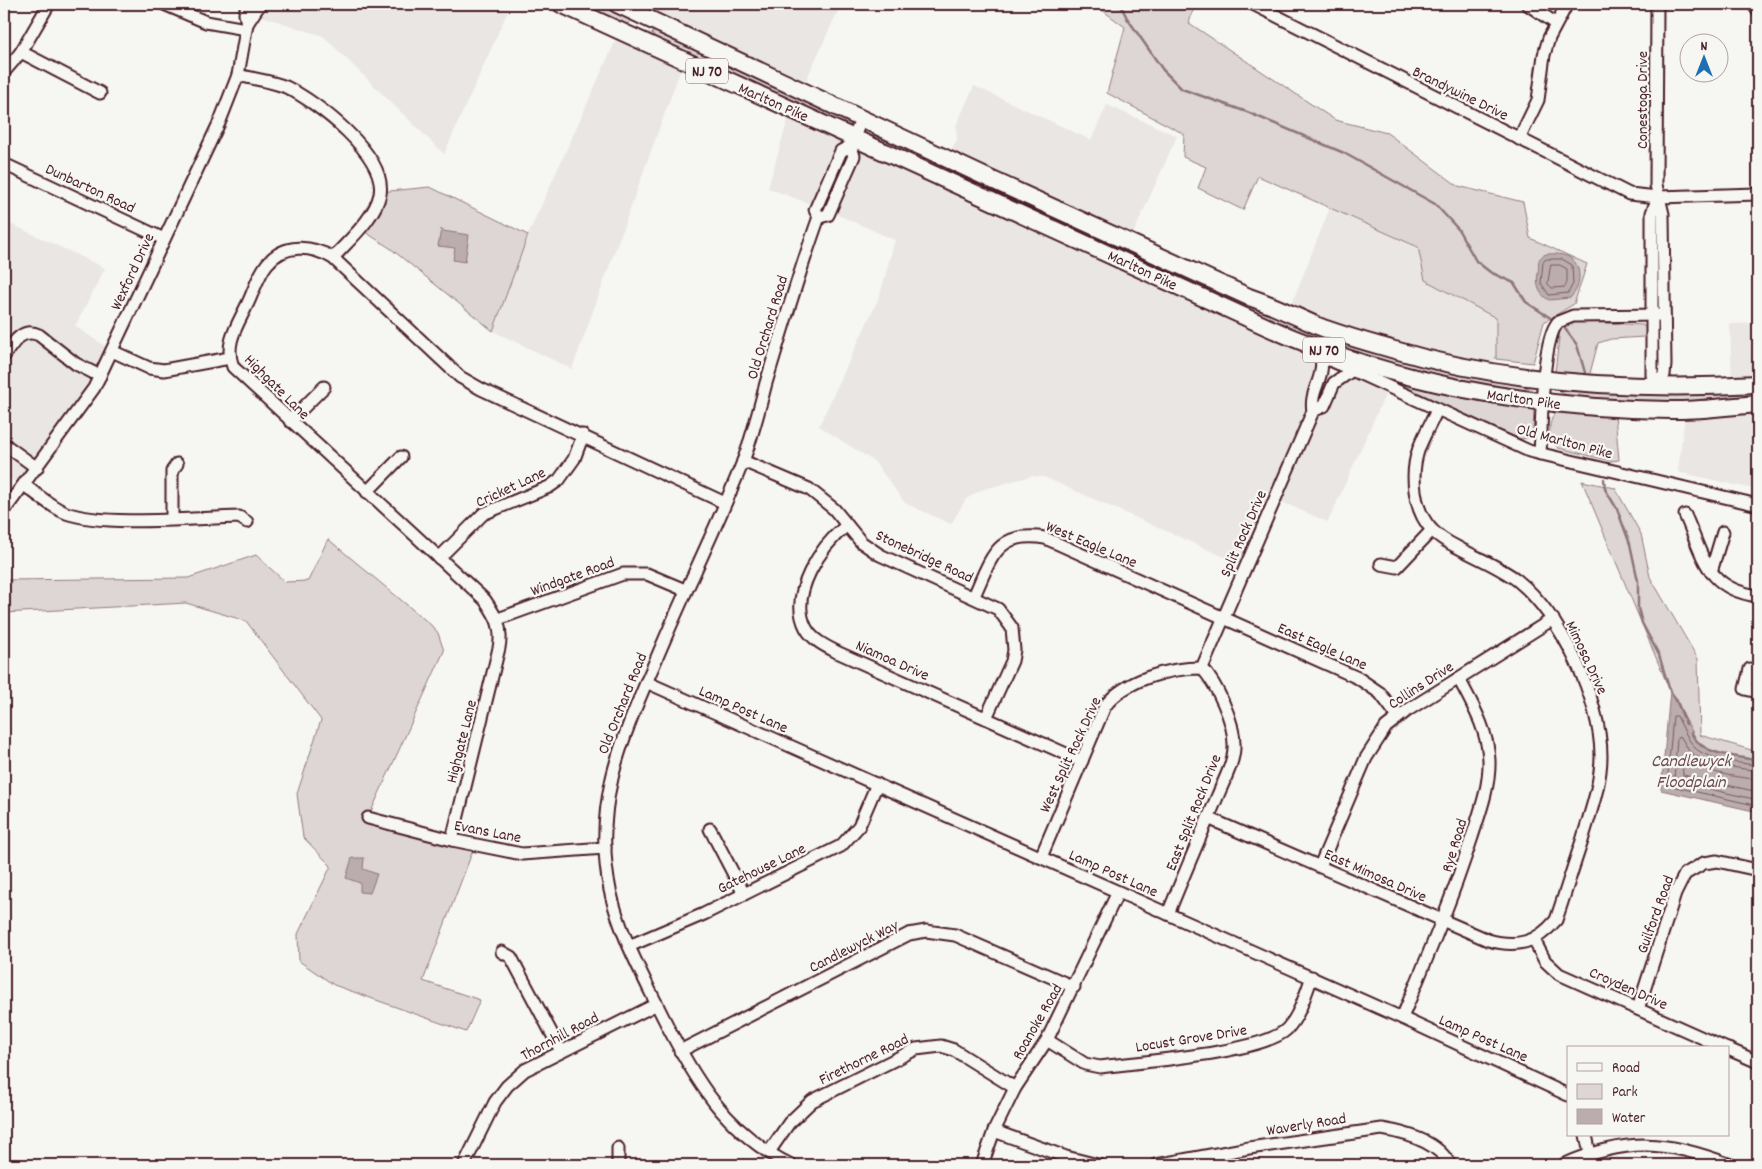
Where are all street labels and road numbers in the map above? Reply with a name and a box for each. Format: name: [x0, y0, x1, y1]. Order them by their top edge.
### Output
street label: Conestoga Drive: [1632, 51, 1655, 149]
road number: NJ 70: [686, 58, 728, 84]
street label: Brandywine Drive: [1408, 61, 1512, 128]
street label: Marlton Pike: [734, 78, 812, 129]
street label: Dunbarton Road: [41, 158, 139, 220]
street label: Wexford Drive: [105, 230, 161, 314]
street label: Marlton Pike: [1103, 245, 1181, 297]
street label: Old Orchard Road: [742, 273, 795, 383]
road number: NJ 70: [1303, 338, 1345, 362]
street label: Highgate Lane: [238, 350, 314, 426]
street label: Marlton Pike: [1485, 384, 1562, 417]
street label: Old Marlton Pike: [1514, 419, 1615, 466]
street label: Cricket Lane: [472, 462, 550, 515]
street label: Split Rock Drive: [1215, 487, 1274, 581]
street label: West Eagle Lane: [1042, 516, 1140, 575]
street label: Stonebridge Road: [871, 525, 977, 590]
street label: Windgate Road: [528, 551, 618, 603]
street label: East Eagle Lane: [1274, 617, 1370, 677]
street label: Mimosa Drive: [1559, 617, 1613, 699]
street label: Niamoa Drive: [851, 635, 932, 688]
street label: Old Orchard Road: [593, 650, 654, 758]
street label: Collins Drive: [1384, 656, 1459, 716]
street label: Lamp Post Lane: [695, 680, 791, 740]
street label: West Split Rock Drive: [1034, 693, 1108, 817]
street label: Highgate Lane: [441, 698, 484, 786]
street label: East Split Rock Drive: [1160, 751, 1228, 875]
street label: Evans Lane: [452, 815, 523, 850]
street label: Rye Road: [1436, 816, 1474, 875]
street label: Gatehouse Lane: [714, 838, 810, 901]
street label: East Mimosa Drive: [1320, 843, 1430, 909]
street label: Lamp Post Lane: [1065, 844, 1161, 904]
street label: Guilford Road: [1632, 873, 1681, 957]
street label: Candlewyck Way: [805, 915, 903, 980]
street label: Croyden Drive: [1585, 962, 1671, 1017]
street label: Roanoke Road: [1007, 980, 1069, 1064]
street label: Thornhill Road: [517, 1007, 603, 1067]
street label: Lamp Post Lane: [1435, 1009, 1531, 1069]
street label: Locust Grove Drive: [1134, 1019, 1249, 1060]
street label: Firethorne Road: [815, 1029, 913, 1092]
street label: Waverly Road: [1265, 1108, 1348, 1143]

